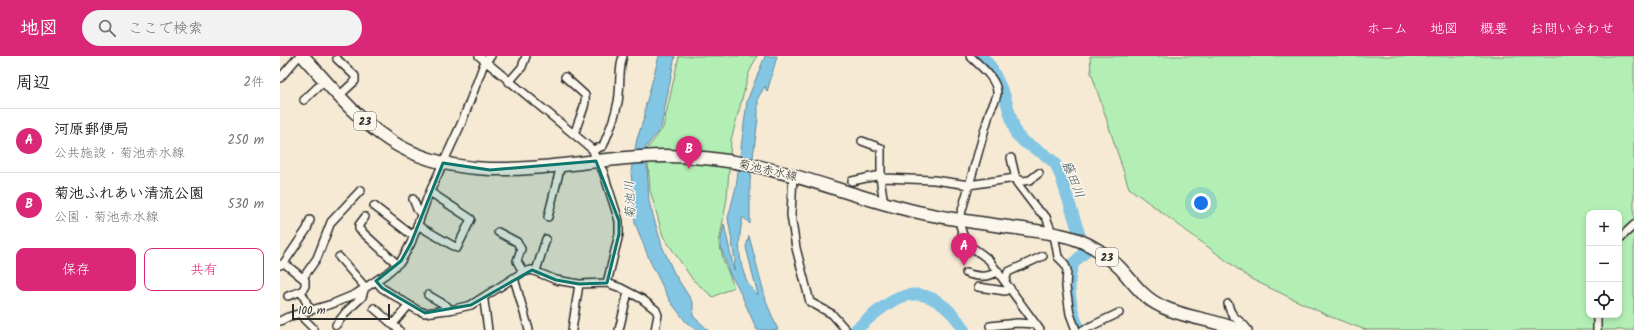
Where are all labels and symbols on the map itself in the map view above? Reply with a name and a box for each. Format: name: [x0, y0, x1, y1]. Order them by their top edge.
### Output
road number: 23: [354, 112, 376, 130]
pin: B: [676, 136, 702, 169]
street label: 菊池赤水線: [737, 154, 799, 186]
water label: 藤田川: [1056, 158, 1090, 202]
water label: 菊池川: [619, 180, 642, 220]
your location: [1191, 193, 1211, 213]
pin: A: [951, 233, 977, 266]
road number: 23: [1096, 248, 1118, 266]
scale bar: [292, 302, 390, 321]

